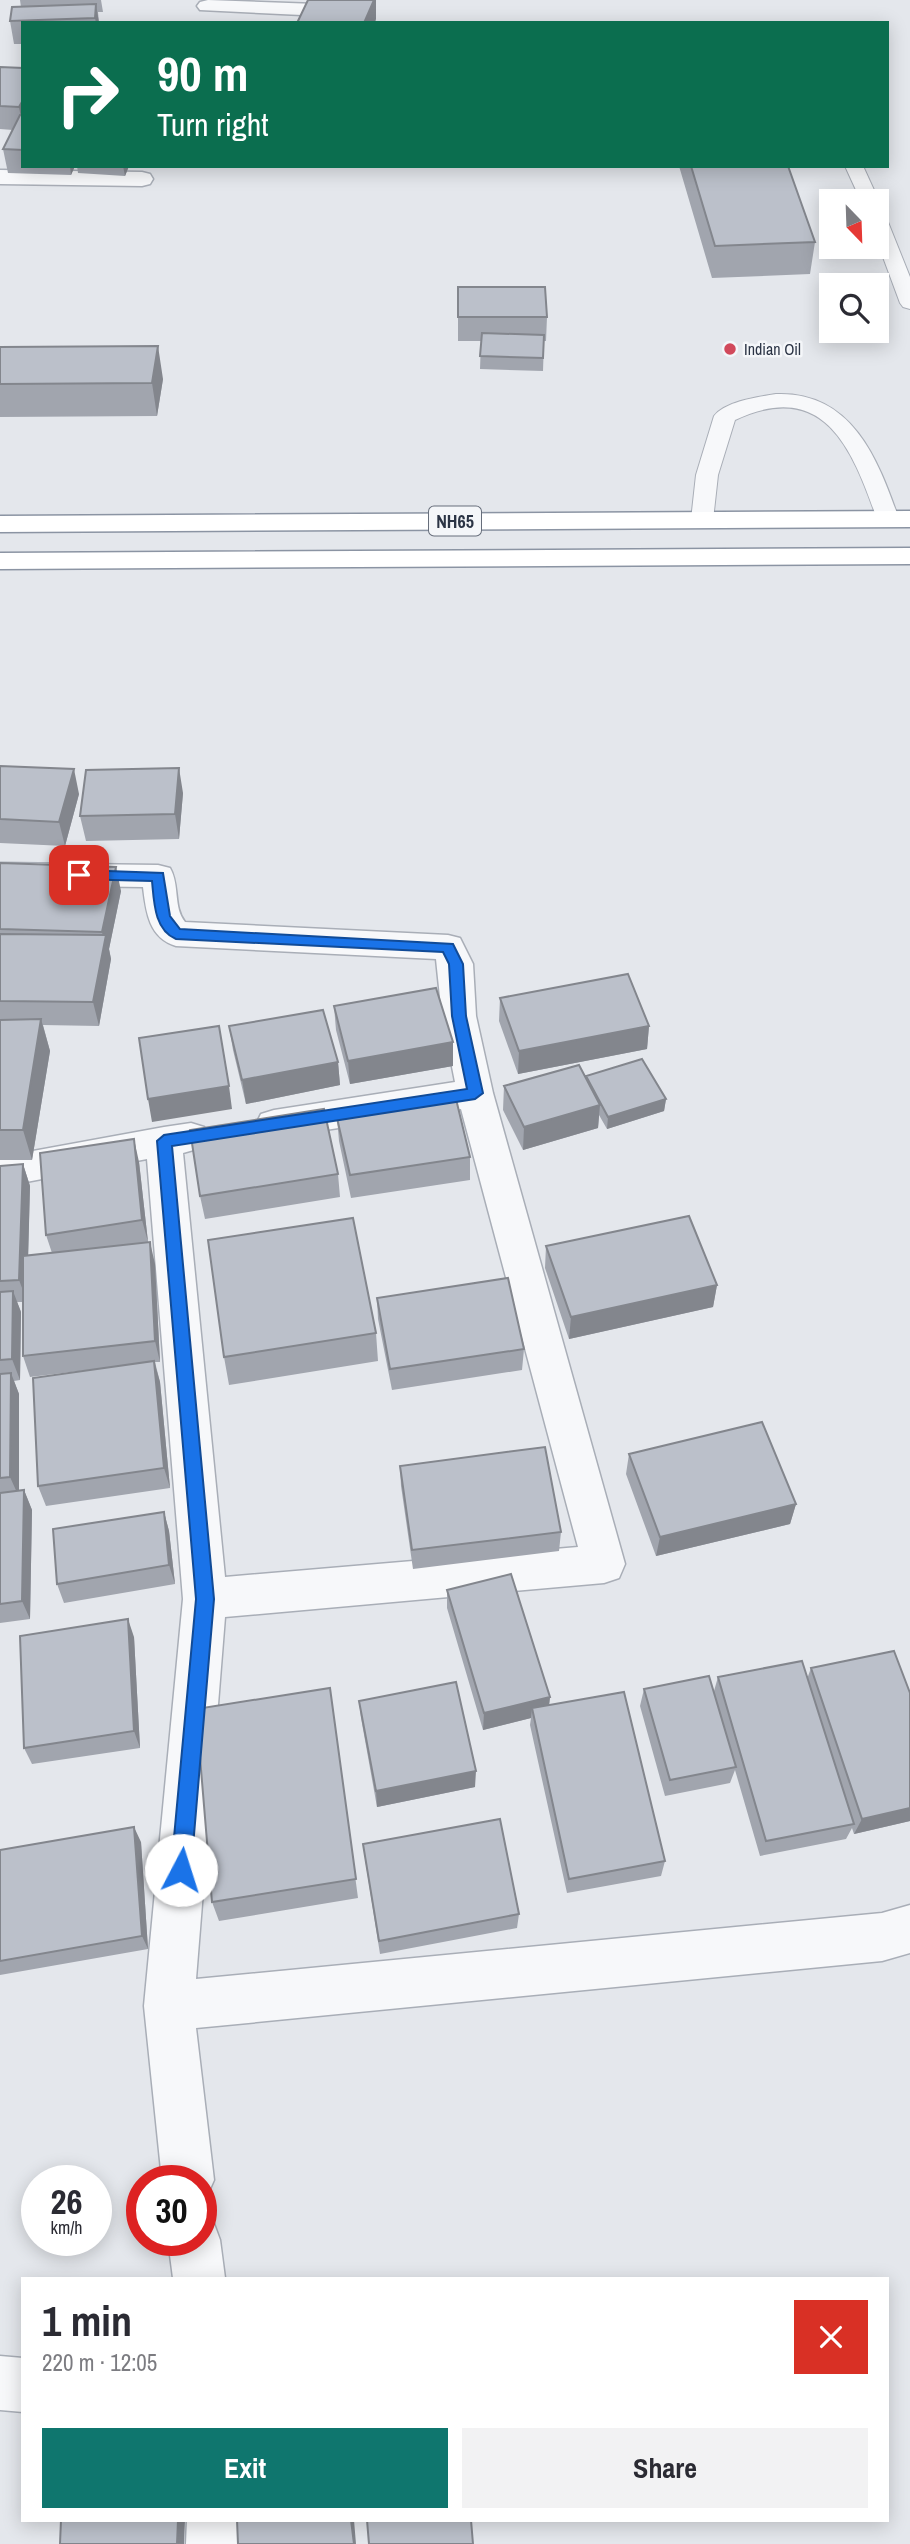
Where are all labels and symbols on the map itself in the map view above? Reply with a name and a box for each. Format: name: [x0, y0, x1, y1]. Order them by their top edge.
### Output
north arrow: [819, 189, 889, 259]
place label: Indian Oil: [744, 338, 801, 360]
marker: Indian Oil: [722, 341, 738, 357]
road number: NH65: [429, 506, 481, 536]
pin: [49, 845, 109, 905]
position arrow: [144, 1833, 218, 1907]
speed limit sign: 30: [126, 2165, 217, 2256]

